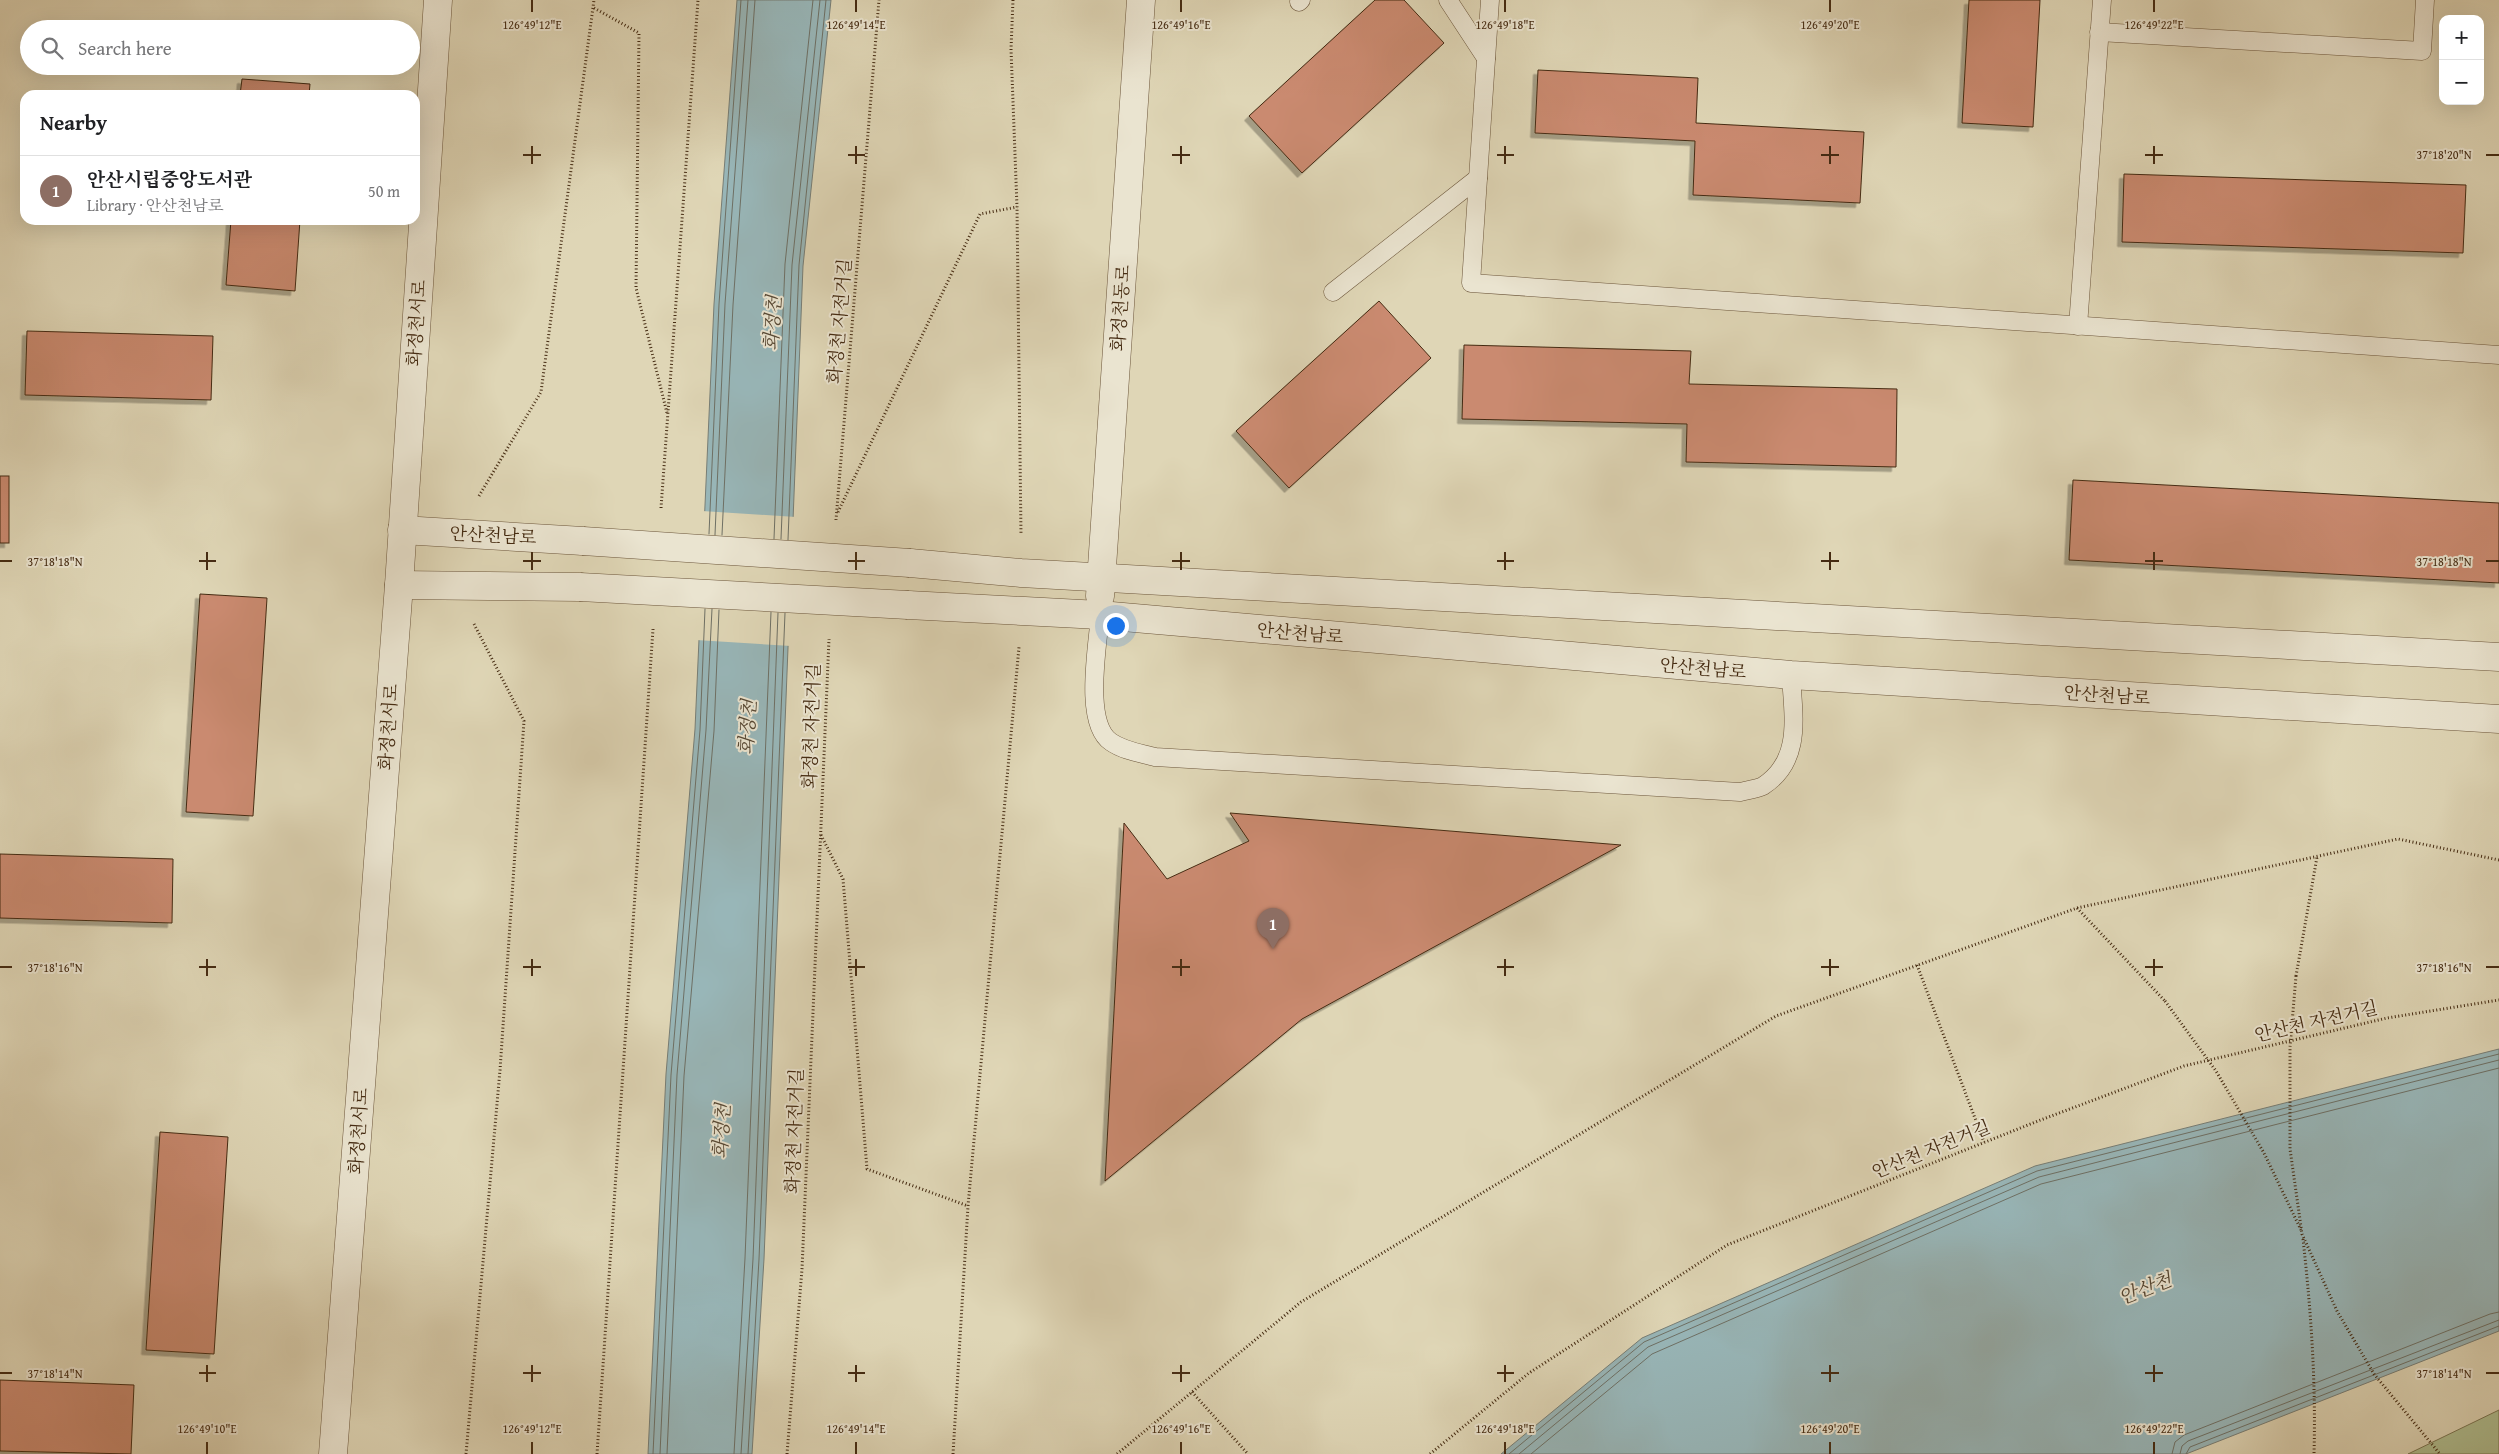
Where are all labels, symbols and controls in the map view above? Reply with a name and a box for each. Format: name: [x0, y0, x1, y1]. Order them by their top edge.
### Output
map controls: [2439, 15, 2484, 105]
button: +: [2439, 15, 2484, 60]
text: 126°49'12"E: [502, 16, 562, 33]
text: 126°49'14"E: [826, 16, 886, 33]
text: 126°49'16"E: [1151, 16, 1211, 33]
text: 126°49'18"E: [1475, 16, 1535, 33]
text: 126°49'20"E: [1800, 16, 1860, 33]
text: 126°49'22"E: [2124, 16, 2184, 33]
search box: [20, 20, 420, 75]
icon: search: [38, 34, 66, 62]
text: Search here: [78, 34, 172, 62]
button: −: [2439, 60, 2484, 105]
text: Nearby: [40, 107, 107, 138]
text: 37°18'20"N: [2416, 146, 2472, 163]
text: 안산시립중앙도서관: [87, 165, 252, 193]
text: 1: [52, 179, 60, 203]
text: 50 m: [368, 179, 400, 203]
text: Library · 안산천남로: [87, 193, 223, 217]
street label: 화정천 자전거길: [820, 257, 858, 385]
street label: 화정천동로: [1104, 264, 1136, 352]
street label: 화정천서로: [400, 279, 432, 367]
water label: 화정천: [756, 293, 788, 351]
street label: 안산천남로: [449, 519, 537, 551]
text: 37°18'18"N: [27, 553, 83, 570]
text: 37°18'18"N: [2416, 553, 2472, 570]
your location: [1103, 613, 1129, 639]
street label: 안산천남로: [1256, 616, 1344, 650]
street label: 안산천남로: [1659, 651, 1747, 685]
street label: 화정천 자전거길: [795, 663, 827, 789]
street label: 안산천남로: [2063, 679, 2151, 711]
street label: 화정천서로: [372, 683, 404, 771]
water label: 화정천: [731, 697, 763, 755]
pin: 1: [1257, 908, 1289, 949]
text: 37°18'16"N: [27, 959, 83, 976]
text: 37°18'16"N: [2416, 959, 2472, 976]
street label: 안산천 자전거길: [2252, 994, 2380, 1048]
street label: 화정천 자전거길: [778, 1068, 810, 1194]
street label: 화정천서로: [342, 1087, 374, 1175]
water label: 화정천: [705, 1101, 737, 1159]
street label: 안산천 자전거길: [1868, 1113, 1994, 1185]
water label: 안산천: [2114, 1264, 2177, 1311]
text: 37°18'14"N: [27, 1365, 83, 1382]
text: 37°18'14"N: [2416, 1365, 2472, 1382]
text: 126°49'10"E: [177, 1420, 237, 1437]
text: 126°49'12"E: [502, 1420, 562, 1437]
text: 126°49'14"E: [826, 1420, 886, 1437]
text: 126°49'16"E: [1151, 1420, 1211, 1437]
text: 126°49'18"E: [1475, 1420, 1535, 1437]
text: 126°49'20"E: [1800, 1420, 1860, 1437]
text: 126°49'22"E: [2124, 1420, 2184, 1437]

